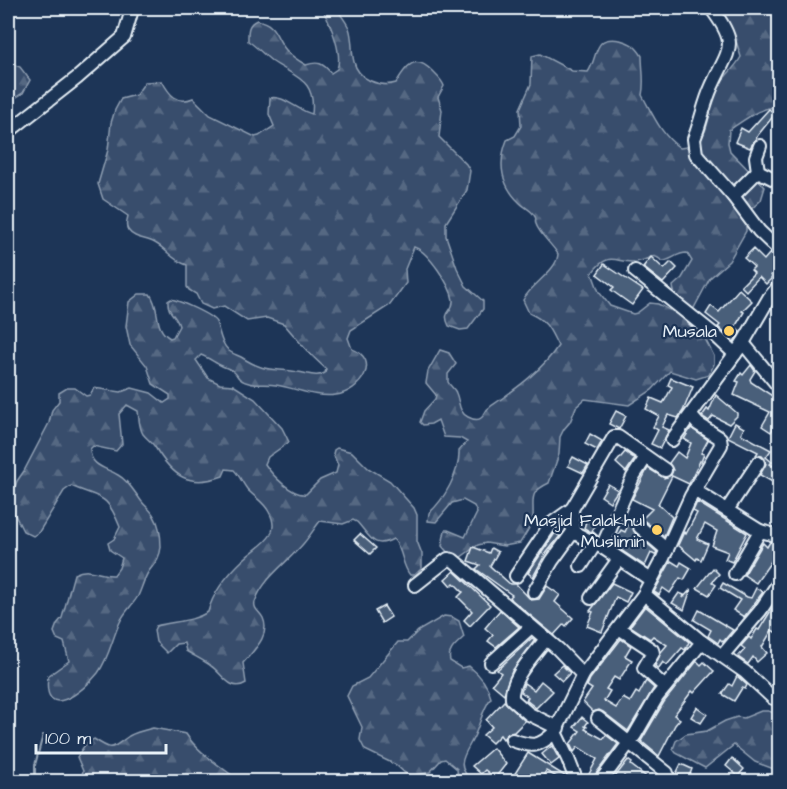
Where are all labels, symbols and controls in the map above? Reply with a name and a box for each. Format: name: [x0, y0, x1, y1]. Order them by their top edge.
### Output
place label: Musala: [663, 319, 717, 344]
marker: Musala: [722, 324, 736, 338]
place label: Masjid Falakhul Muslimin: [524, 508, 645, 554]
marker: Masjid Falakhul Muslimin: [650, 523, 664, 537]
scale bar: [36, 717, 166, 755]
text: 100 m: [45, 726, 91, 751]

